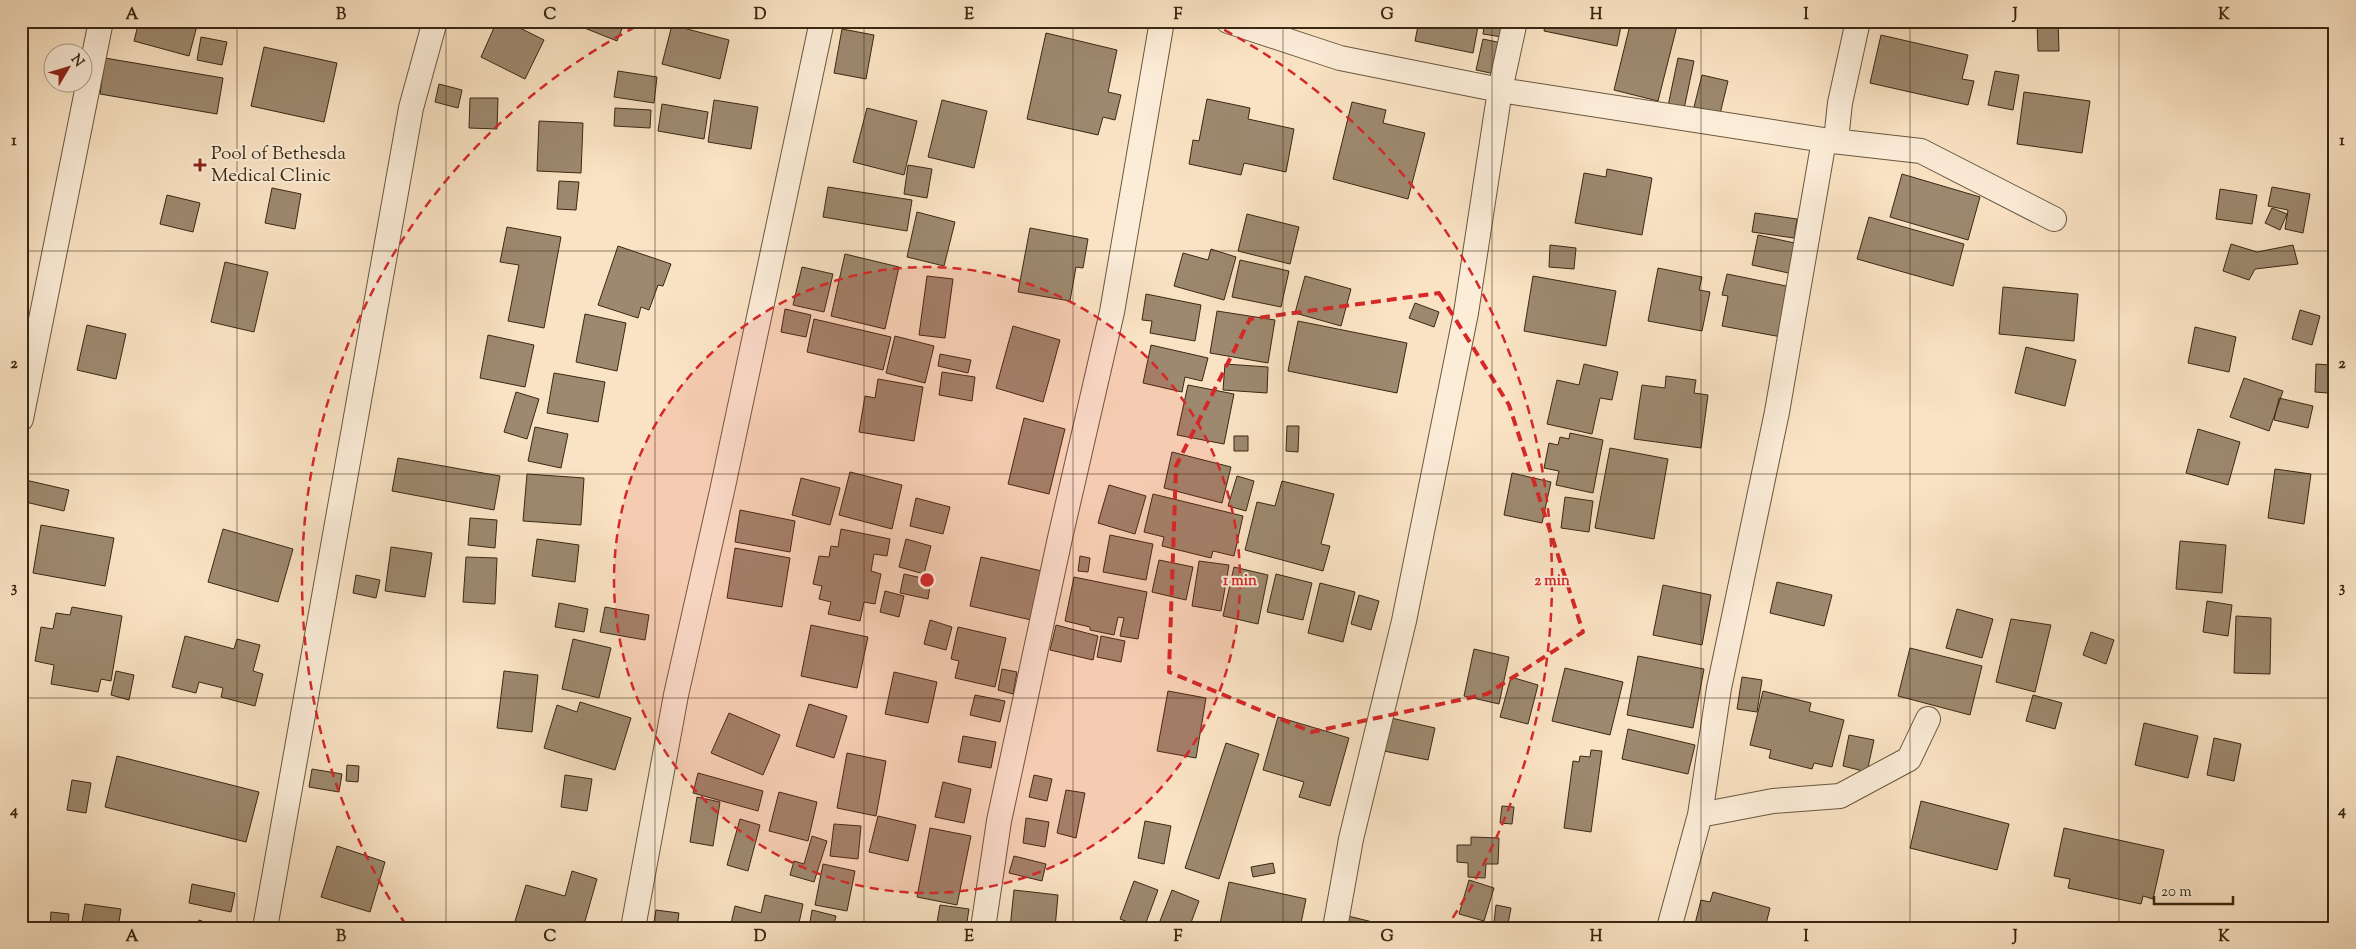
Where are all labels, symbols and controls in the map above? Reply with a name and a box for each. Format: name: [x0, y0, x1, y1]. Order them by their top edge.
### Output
text: A: [126, 4, 139, 27]
text: B: [336, 4, 346, 27]
text: C: [544, 4, 557, 27]
text: D: [754, 4, 767, 27]
text: E: [964, 4, 974, 27]
text: F: [1174, 4, 1183, 27]
text: G: [1380, 4, 1394, 27]
text: H: [1590, 4, 1603, 27]
text: I: [1803, 4, 1809, 27]
text: J: [2011, 4, 2018, 27]
text: K: [2218, 4, 2230, 27]
north arrow: [42, 42, 92, 92]
text: N: [65, 51, 88, 72]
text: 1: [11, 130, 17, 153]
text: 1: [2339, 130, 2345, 153]
place label: Pool of Bethesda Medical Clinic: [211, 141, 346, 190]
marker: Pool of Bethesda Medical Clinic: [193, 158, 207, 172]
text: 2: [10, 353, 18, 376]
text: 2: [2338, 353, 2346, 376]
centre of rings: [918, 571, 936, 589]
text: 1 min: [1223, 571, 1257, 592]
text: 2 min: [1534, 571, 1570, 592]
text: 3: [11, 577, 18, 600]
text: 3: [2339, 577, 2346, 600]
text: 4: [9, 800, 18, 823]
text: 4: [2337, 800, 2346, 823]
scale bar: [2154, 874, 2232, 906]
text: 20 m: [2161, 882, 2192, 903]
text: A: [126, 926, 139, 949]
text: B: [336, 926, 346, 949]
text: C: [544, 926, 557, 949]
text: D: [754, 926, 767, 949]
text: E: [964, 926, 974, 949]
text: F: [1174, 926, 1183, 949]
text: G: [1380, 926, 1394, 949]
text: H: [1590, 926, 1603, 949]
text: I: [1803, 926, 1809, 949]
text: J: [2011, 926, 2018, 949]
text: K: [2218, 926, 2230, 949]

